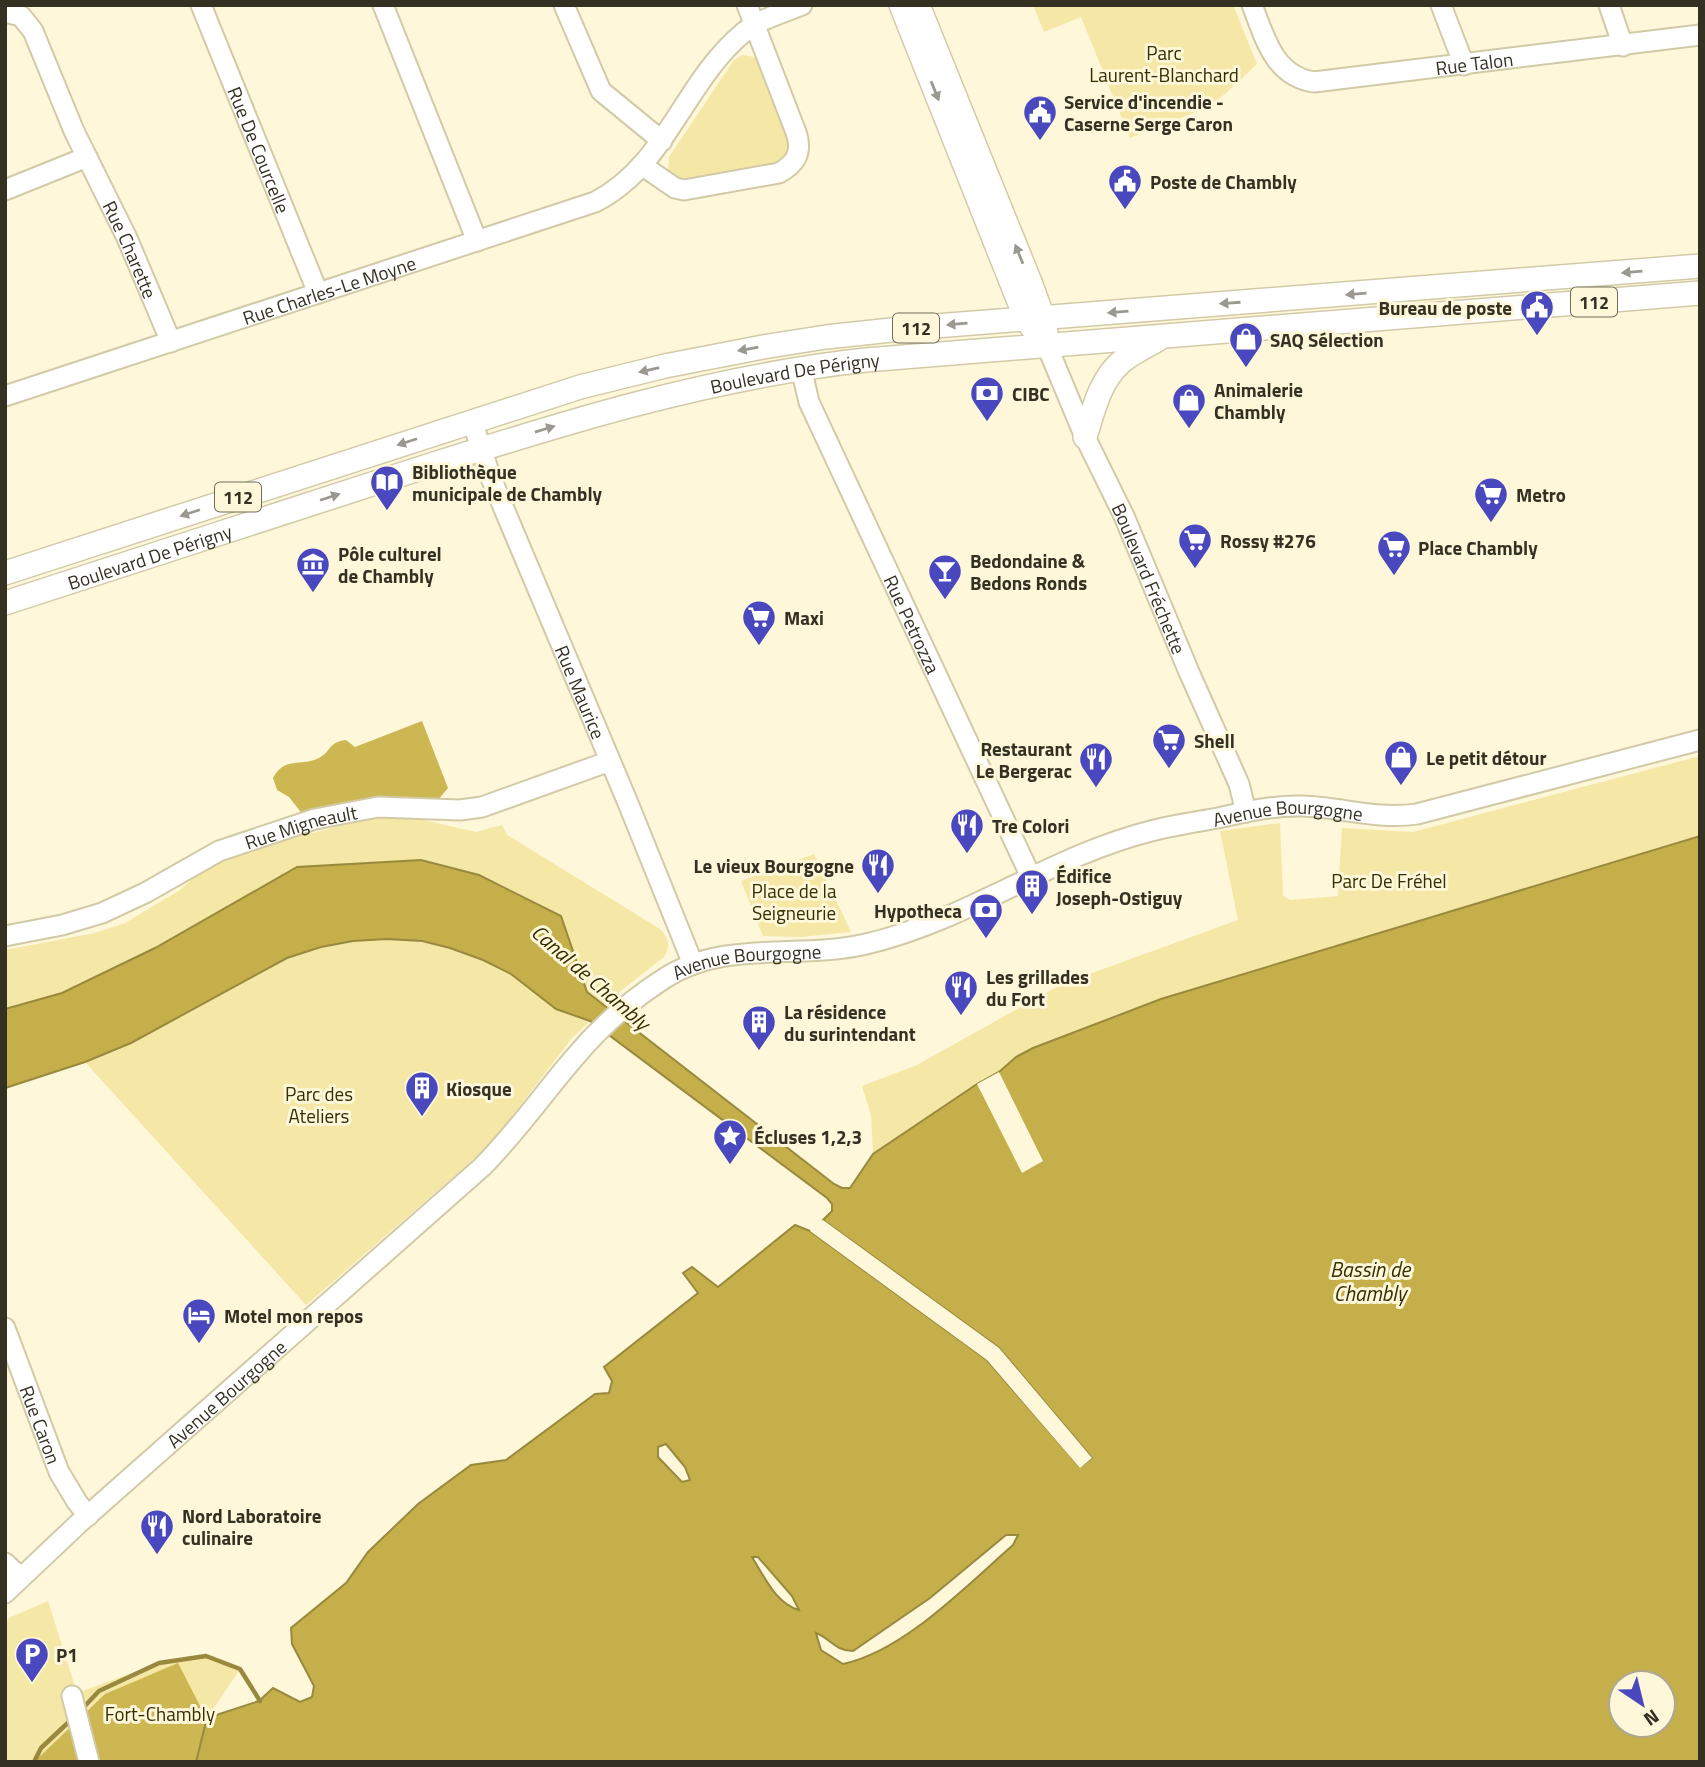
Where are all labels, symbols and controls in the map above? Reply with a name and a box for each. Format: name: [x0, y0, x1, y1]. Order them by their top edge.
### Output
park label: Parc Laurent-Blanchard: [1089, 38, 1239, 89]
street label: Rue Talon: [1434, 43, 1515, 82]
one-way arrow: [930, 81, 941, 102]
street label: Rue De Courcelle: [221, 82, 298, 217]
place label: Service d'incendie - Caserne Serge Caron: [1064, 87, 1233, 138]
public building icon: Service d'incendie - Caserne Serge Caron: [1021, 93, 1059, 142]
public building icon: Poste de Chambly: [1106, 162, 1144, 211]
place label: Poste de Chambly: [1150, 167, 1297, 196]
street label: Rue Charette: [96, 195, 165, 303]
one-way arrow: [1013, 243, 1024, 264]
street label: Rue Charles-Le Moyne: [239, 247, 419, 331]
one-way arrow: [1621, 267, 1643, 278]
public building icon: Bureau de poste: [1518, 288, 1556, 337]
road number: 112: [1571, 288, 1617, 316]
one-way arrow: [1345, 289, 1367, 300]
place label: Bureau de poste: [1378, 293, 1512, 322]
one-way arrow: [1219, 298, 1241, 309]
one-way arrow: [1106, 307, 1128, 318]
road number: 112: [893, 314, 939, 342]
one-way arrow: [946, 319, 968, 330]
shop icon: SAQ Sélection: [1227, 320, 1265, 369]
place label: SAQ Sélection: [1270, 325, 1384, 354]
street label: Boulevard De Périgny: [707, 344, 881, 400]
one-way arrow: [737, 344, 759, 355]
one-way arrow: [638, 365, 660, 376]
bank icon: CIBC: [968, 374, 1006, 423]
place label: Animalerie Chambly: [1214, 375, 1303, 426]
place label: CIBC: [1012, 379, 1050, 408]
shop icon: Animalerie Chambly: [1170, 381, 1208, 430]
one-way arrow: [535, 423, 556, 433]
one-way arrow: [396, 438, 417, 448]
place label: Bibliothèque municipale de Chambly: [412, 457, 603, 508]
library icon: Bibliothèque municipale de Chambly: [368, 463, 406, 512]
supermarket icon: Metro: [1472, 475, 1510, 524]
place label: Metro: [1516, 480, 1566, 509]
road number: 112: [215, 482, 261, 512]
one-way arrow: [319, 492, 340, 502]
street label: Boulevard Fréchette: [1105, 498, 1194, 658]
one-way arrow: [180, 508, 201, 518]
street label: Boulevard De Périgny: [64, 516, 236, 597]
supermarket icon: Rossy #276: [1176, 521, 1214, 570]
place label: Rossy #276: [1220, 526, 1316, 555]
supermarket icon: Place Chambly: [1375, 528, 1413, 577]
place label: Place Chambly: [1418, 533, 1538, 562]
place label: Pôle culturel de Chambly: [338, 539, 442, 590]
museum icon: Pôle culturel de Chambly: [294, 545, 332, 594]
place label: Bedondaine & Bedons Ronds: [970, 546, 1087, 597]
bar icon: Bedondaine & Bedons Ronds: [926, 552, 964, 601]
street label: Rue Petrozza: [877, 570, 949, 679]
supermarket icon: Maxi: [740, 598, 778, 647]
place label: Maxi: [784, 603, 824, 632]
street label: Rue Maurice: [548, 640, 614, 743]
supermarket icon: Shell: [1150, 721, 1188, 770]
place label: Shell: [1194, 726, 1235, 755]
place label: Restaurant Le Bergerac: [976, 734, 1072, 785]
shop icon: Le petit détour: [1382, 738, 1420, 787]
restaurant icon: Restaurant Le Bergerac: [1077, 740, 1115, 789]
place label: Le petit détour: [1426, 743, 1547, 772]
street label: Avenue Bourgogne: [1210, 791, 1365, 833]
street label: Rue Migneault: [241, 797, 360, 856]
restaurant icon: Tre Colori: [948, 806, 986, 855]
place label: Tre Colori: [992, 811, 1069, 840]
restaurant icon: Le vieux Bourgogne: [859, 846, 897, 895]
place label: Le vieux Bourgogne: [694, 851, 854, 880]
place label: Édifice Joseph-Ostiguy: [1056, 861, 1183, 912]
park label: Parc De Fréhel: [1331, 866, 1447, 895]
building icon: Édifice Joseph-Ostiguy: [1013, 867, 1051, 916]
park label: Place de la Seigneurie: [752, 876, 837, 927]
bank icon: Hypotheca: [967, 891, 1005, 940]
place label: Hypotheca: [874, 896, 962, 925]
water label: Canal de Chambly: [525, 916, 659, 1039]
street label: Avenue Bourgogne: [667, 936, 822, 986]
place label: Les grillades du Fort: [986, 962, 1089, 1013]
restaurant icon: Les grillades du Fort: [942, 968, 980, 1017]
place label: La résidence du surintendant: [784, 997, 916, 1048]
building icon: La résidence du surintendant: [740, 1003, 778, 1052]
building icon: Kiosque: [403, 1069, 441, 1118]
place label: Kiosque: [446, 1074, 512, 1103]
park label: Parc des Ateliers: [285, 1079, 353, 1130]
place icon: Écluses 1,2,3: [711, 1117, 749, 1166]
place label: Écluses 1,2,3: [754, 1122, 862, 1151]
water label: Bassin de Chambly: [1330, 1253, 1411, 1309]
hotel icon: Motel mon repos: [180, 1296, 218, 1345]
place label: Motel mon repos: [224, 1301, 363, 1330]
street label: Avenue Bourgogne: [160, 1332, 292, 1454]
street label: Rue Caron: [13, 1381, 69, 1468]
place label: Nord Laboratoire culinaire: [182, 1501, 322, 1552]
restaurant icon: Nord Laboratoire culinaire: [138, 1507, 176, 1556]
parking icon: P1: [13, 1635, 51, 1684]
place label: P1: [56, 1640, 78, 1669]
north arrow: [1607, 1669, 1677, 1739]
park label: Fort-Chambly: [105, 1699, 215, 1728]
text: N: [1638, 1703, 1666, 1734]

